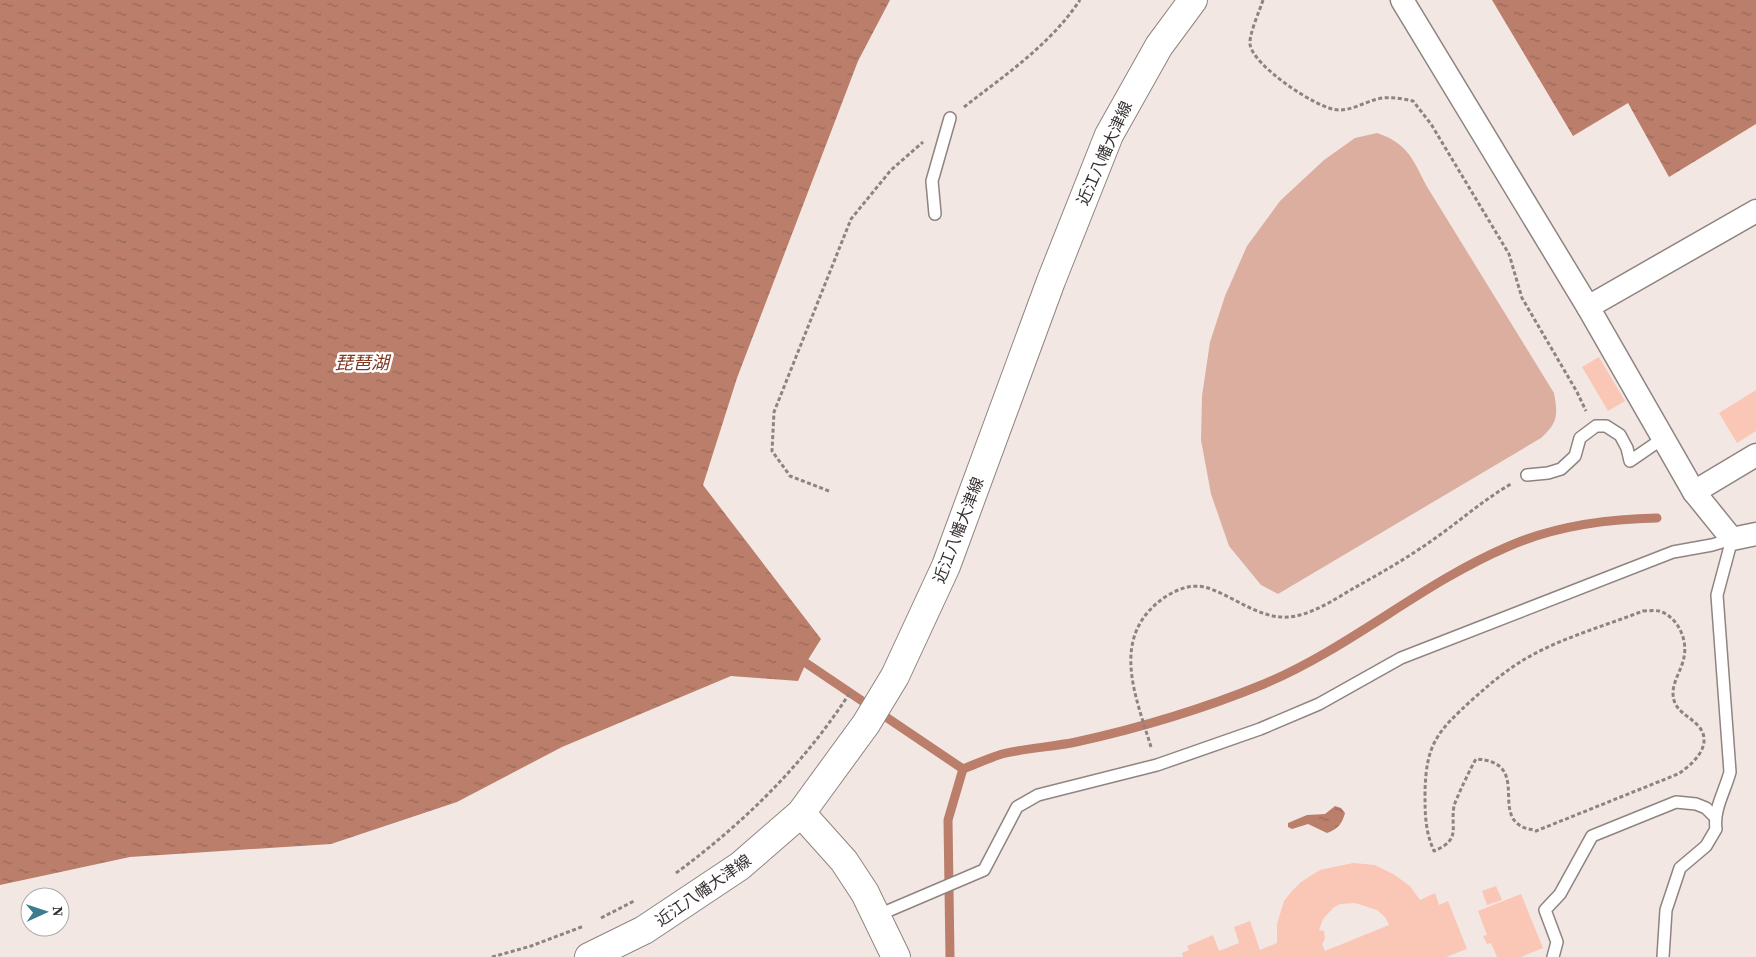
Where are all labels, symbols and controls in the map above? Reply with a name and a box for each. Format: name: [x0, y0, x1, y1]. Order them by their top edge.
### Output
street label: 近江八幡大津線: [1071, 97, 1137, 209]
water label: 琵琶湖: [335, 350, 392, 375]
street label: 近江八幡大津線: [928, 474, 988, 586]
street label: 近江八幡大津線: [651, 849, 755, 931]
north arrow: [20, 887, 70, 937]
text: N: [48, 906, 68, 917]

